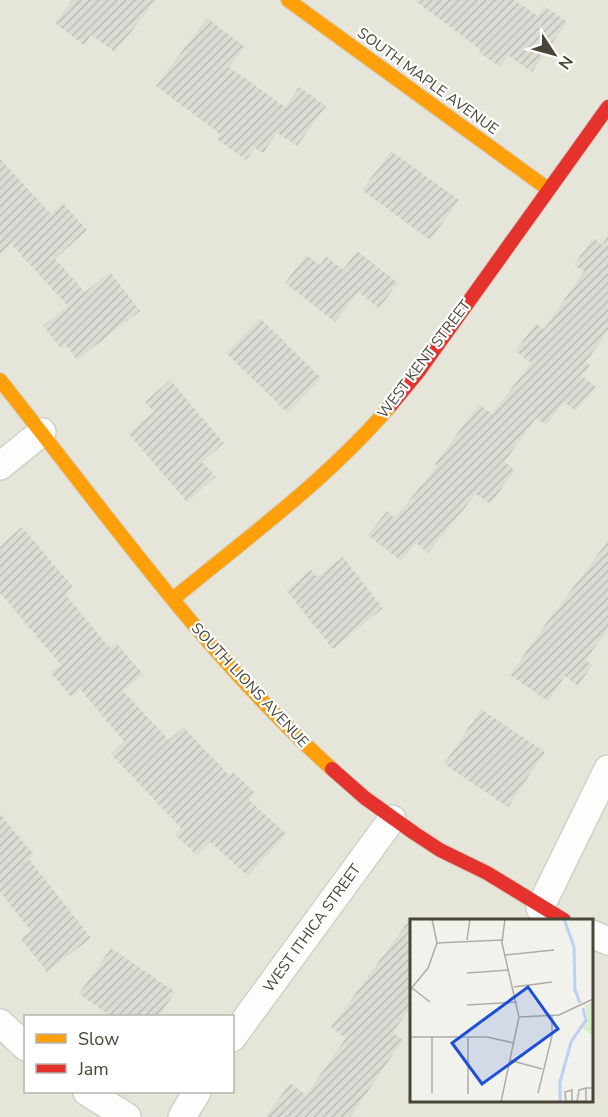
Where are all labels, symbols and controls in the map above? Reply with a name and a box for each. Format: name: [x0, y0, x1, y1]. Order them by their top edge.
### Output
street label: SOUTH MAPLE AVENUE: [353, 23, 503, 139]
north arrow: [524, 24, 584, 84]
text: N: [553, 51, 578, 74]
street label: WEST KENT STREET: [373, 296, 475, 422]
street label: SOUTH LIONS AVENUE: [187, 618, 313, 752]
street label: WEST ITHICA STREET: [259, 860, 365, 996]
inset map: [410, 919, 593, 1102]
legend: [24, 1015, 234, 1093]
text: Slow: [78, 1027, 119, 1051]
text: Jam: [77, 1057, 109, 1081]

